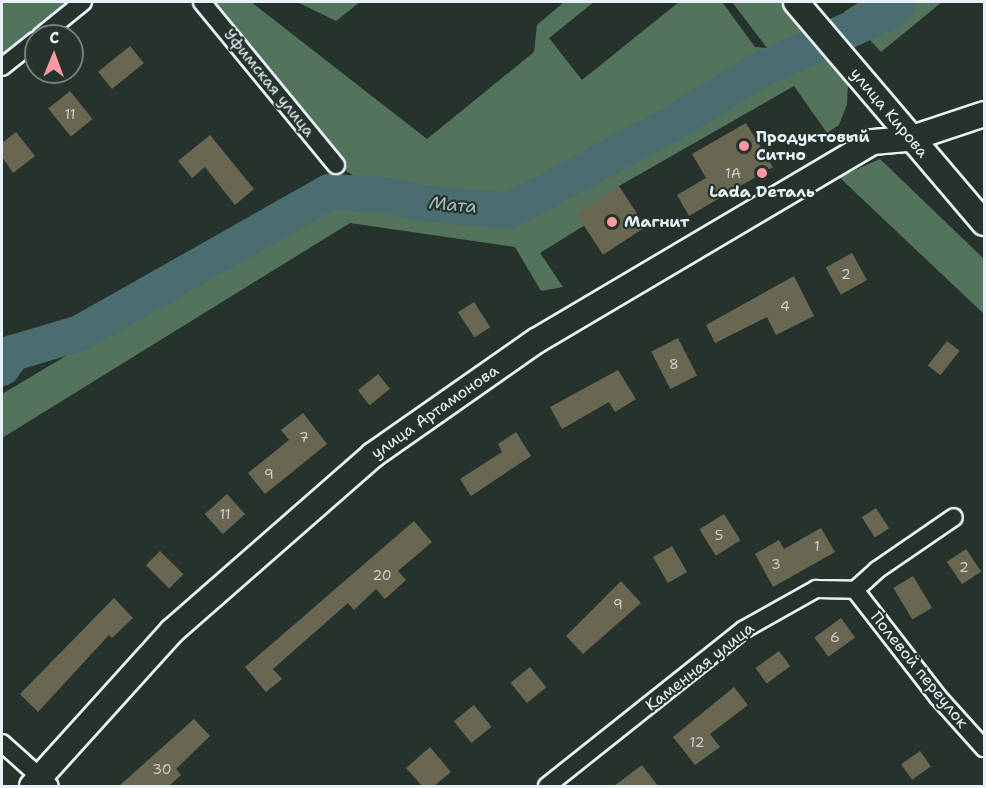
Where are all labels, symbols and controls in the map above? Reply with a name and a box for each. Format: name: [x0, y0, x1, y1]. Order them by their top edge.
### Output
north arrow: [24, 24, 84, 84]
street label: Уфимская улица: [220, 25, 318, 141]
text: С: [49, 27, 59, 48]
street label: улица Кирова: [846, 64, 932, 162]
house number: 11: [64, 106, 76, 122]
place label: Продуктовый Ситно: [756, 127, 870, 165]
marker: Продуктовый Ситно: [737, 139, 751, 153]
house number: 1А: [725, 165, 741, 181]
marker: Lada Dеталь: [755, 166, 769, 180]
place label: Lada Dеталь: [709, 182, 815, 202]
water label: Мата: [428, 192, 478, 218]
place label: Магнит: [624, 212, 689, 232]
marker: Магнит: [605, 215, 619, 229]
house number: 2: [841, 266, 851, 282]
house number: 4: [780, 298, 790, 314]
house number: 8: [669, 356, 679, 372]
street label: улица Артамонова: [368, 361, 502, 463]
house number: 7: [299, 429, 309, 445]
house number: 9: [264, 466, 274, 482]
house number: 11: [219, 506, 231, 522]
house number: 5: [715, 527, 723, 543]
house number: 1: [814, 538, 820, 554]
house number: 3: [771, 556, 781, 572]
house number: 2: [959, 559, 969, 575]
house number: 20: [372, 567, 392, 583]
house number: 9: [613, 596, 623, 612]
street label: Полевой переулок: [866, 608, 972, 732]
street label: Каменная улица: [642, 619, 758, 715]
house number: 6: [830, 629, 840, 645]
house number: 12: [690, 734, 704, 750]
house number: 30: [152, 761, 172, 777]

